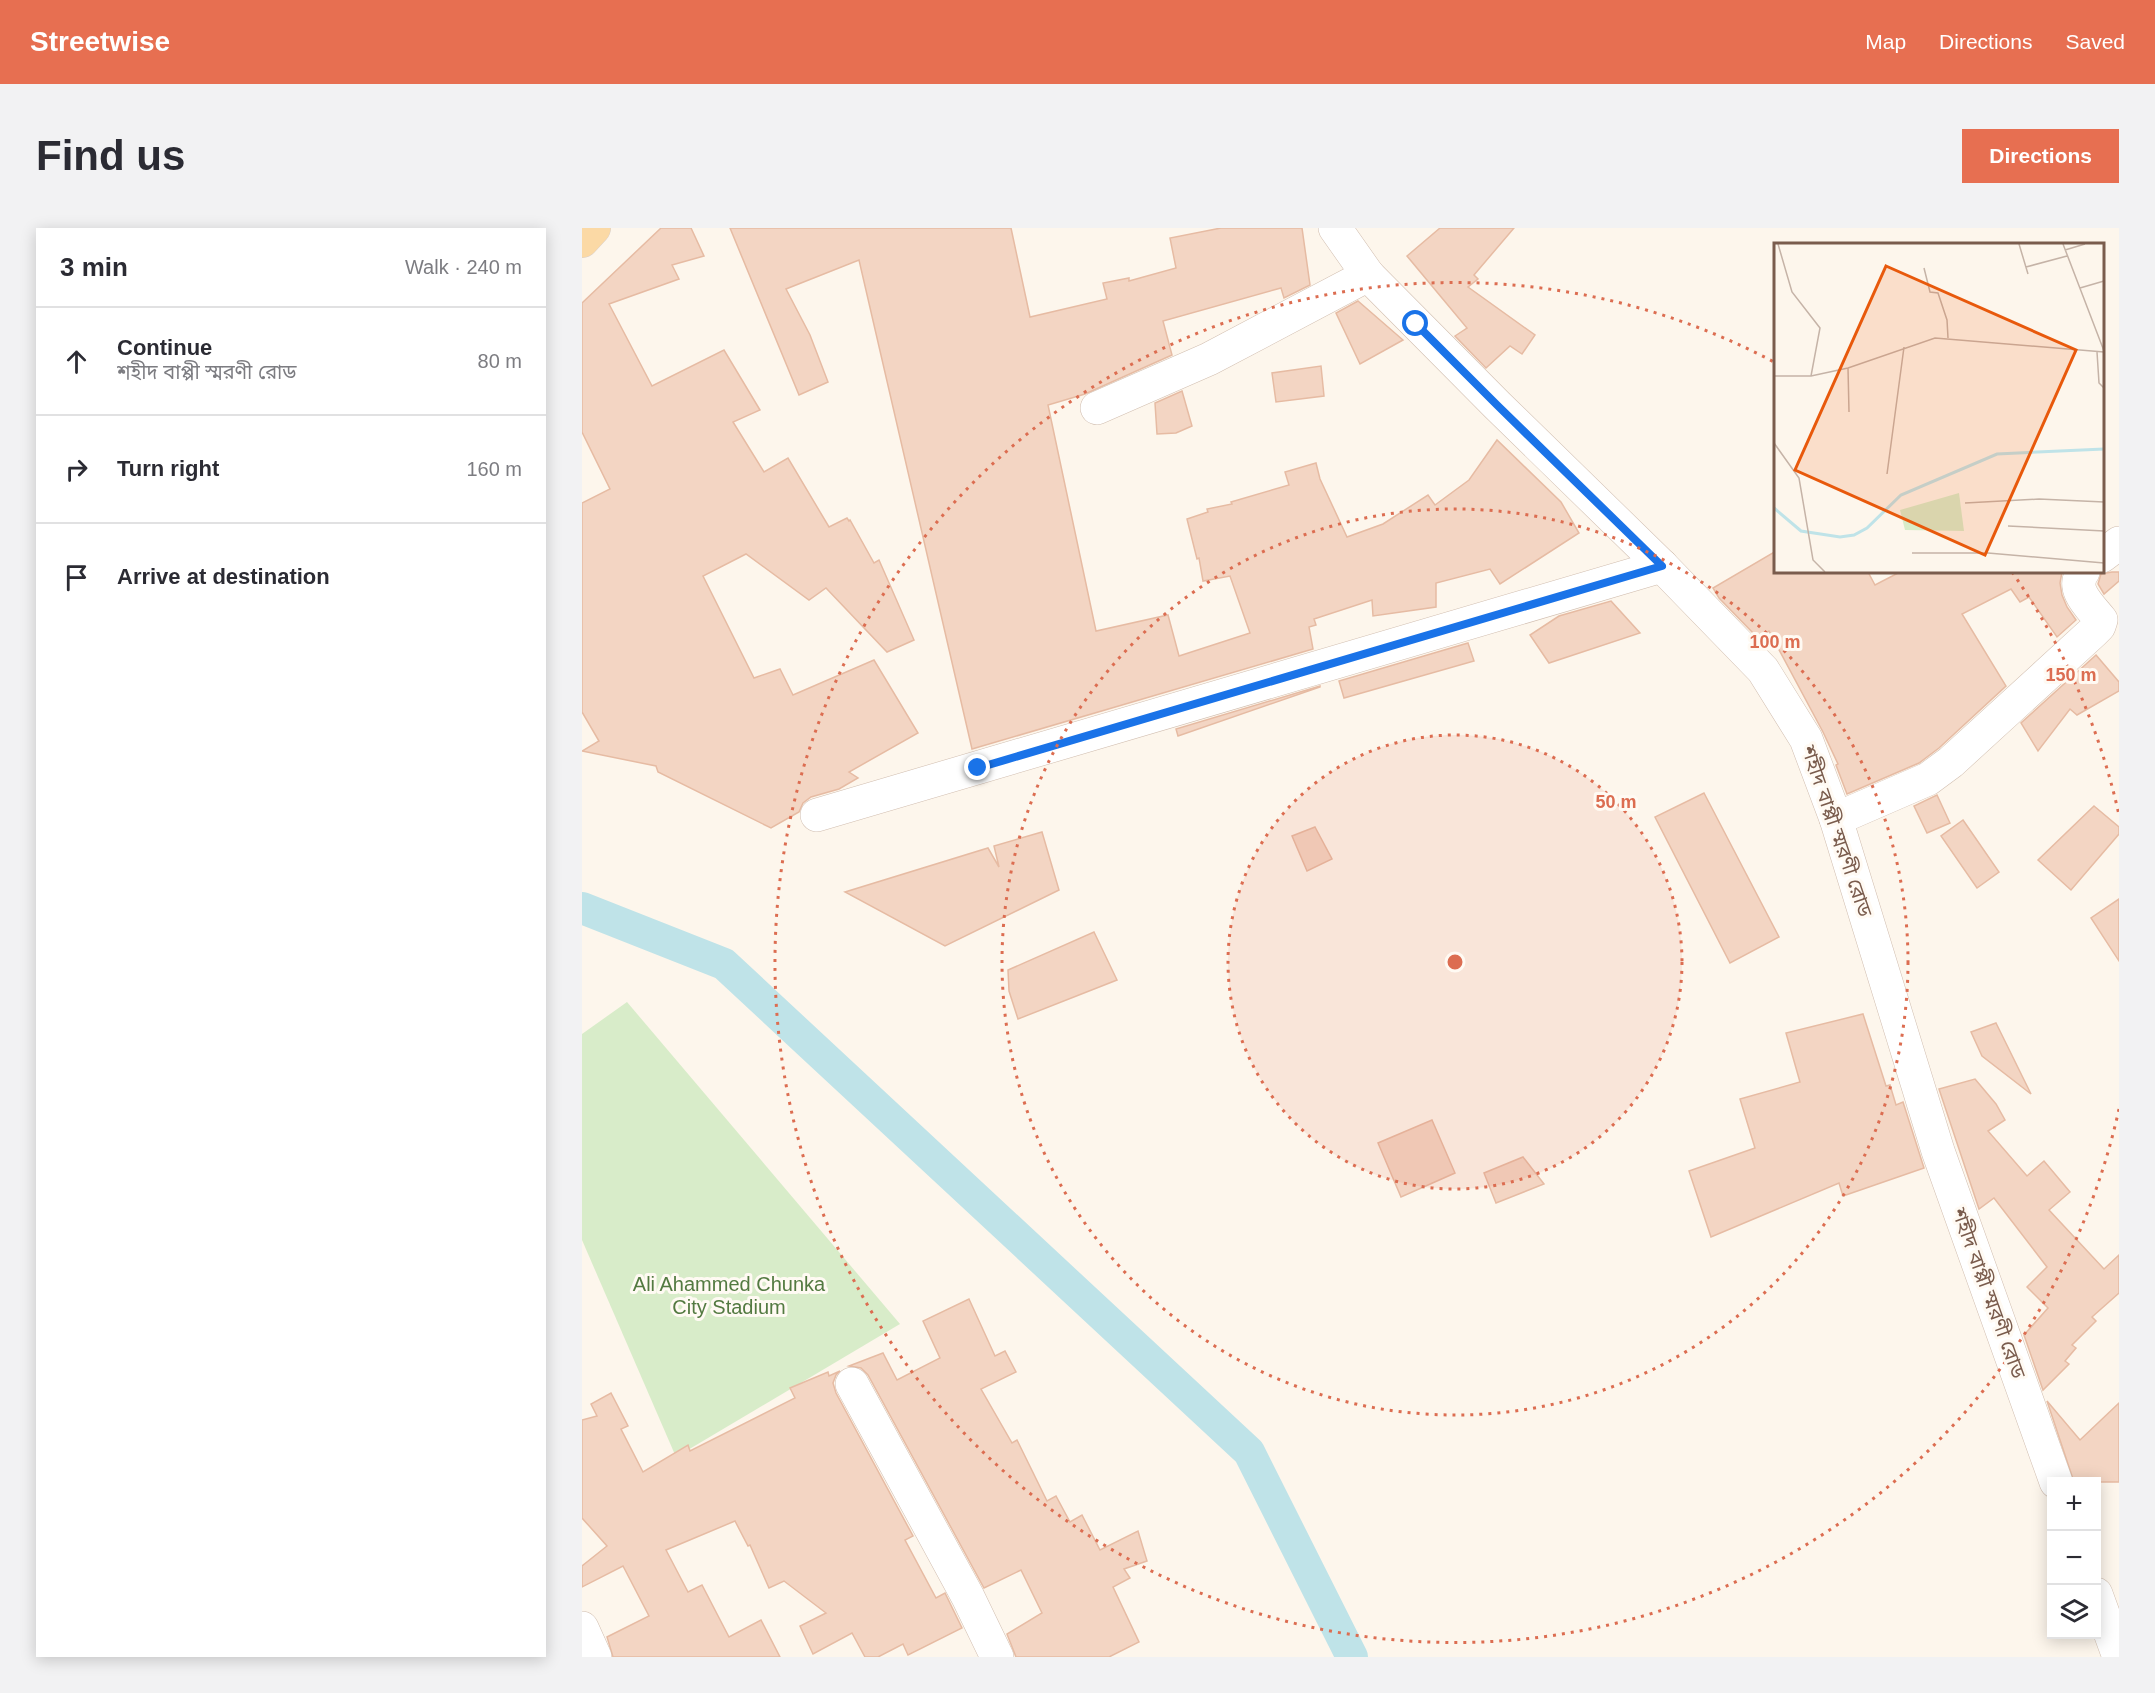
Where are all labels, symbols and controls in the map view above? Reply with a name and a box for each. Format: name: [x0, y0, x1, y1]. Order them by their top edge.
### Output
text: Streetwise: [30, 26, 170, 57]
text: Map: [1865, 30, 1906, 53]
text: Directions: [1939, 30, 2032, 53]
text: Saved: [2065, 30, 2125, 53]
button: Directions: [1962, 129, 2119, 183]
text: Find us: [36, 132, 185, 179]
inset map: [1774, 243, 2104, 573]
text: 3 min: [60, 252, 128, 282]
text: Walk · 240 m: [405, 256, 522, 278]
route start: [1402, 310, 1428, 336]
text: Continue: [117, 335, 212, 360]
icon: ahead: [60, 345, 93, 378]
text: 80 m: [478, 350, 522, 372]
text: শহীদ বাপ্পী স্মরণী রোড: [117, 361, 297, 383]
icon: right: [60, 453, 93, 486]
text: Turn right: [117, 456, 219, 481]
text: 160 m: [466, 458, 522, 480]
icon: arrive: [60, 561, 93, 594]
text: Arrive at destination: [117, 564, 330, 589]
text: 100 m: [1749, 632, 1801, 652]
text: 150 m: [2045, 665, 2097, 685]
street label: শহীদ বাপ্পী স্মরণী রোড: [1797, 741, 1878, 920]
route end: [964, 754, 990, 780]
text: 50 m: [1595, 792, 1637, 812]
centre of rings: [1445, 952, 1465, 972]
street label: শহীদ বাপ্পী স্মরণী রোড: [1948, 1204, 2031, 1382]
park label: Ali Ahammed Chunka City Stadium: [633, 1273, 826, 1318]
map controls: [2047, 1477, 2101, 1639]
button: +: [2047, 1477, 2101, 1531]
button: −: [2047, 1531, 2101, 1585]
button: layers: [2047, 1585, 2101, 1639]

